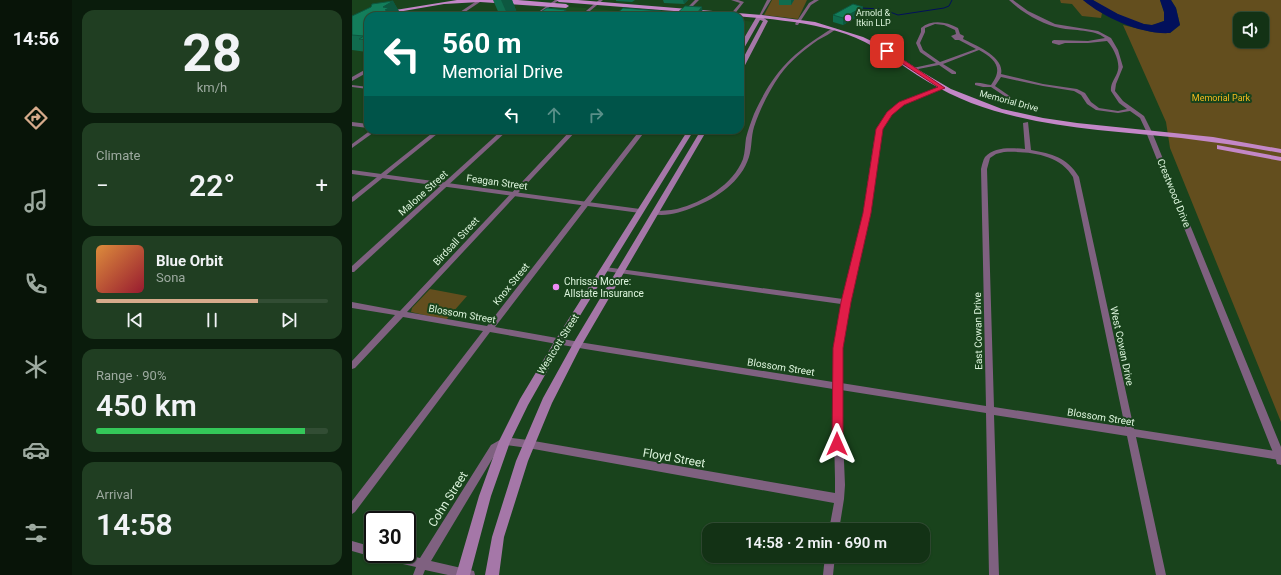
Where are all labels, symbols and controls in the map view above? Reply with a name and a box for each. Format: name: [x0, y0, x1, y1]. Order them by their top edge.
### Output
place label: Arnold & Itkin LLP: [856, 8, 891, 28]
map controls: [1233, 12, 1269, 48]
button: sound: [1233, 12, 1269, 48]
marker: Arnold & Itkin LLP: [843, 13, 853, 23]
text: 28: [182, 23, 242, 84]
text: 560 m: [442, 27, 521, 60]
text: 14:56: [13, 28, 59, 49]
icon: left: [376, 28, 428, 80]
pin: [870, 34, 904, 68]
icon: arrive: [876, 40, 898, 62]
text: Memorial Drive: [442, 61, 563, 82]
text: km/h: [197, 80, 227, 95]
street label: Memorial Drive: [979, 88, 1040, 114]
park label: Memorial Park: [1192, 93, 1251, 103]
icon: directions: [22, 104, 50, 132]
icon: left: [501, 104, 523, 126]
icon: ahead: [543, 104, 565, 126]
icon: right: [585, 104, 607, 126]
text: Climate: [96, 148, 140, 163]
street label: Crestwood Drive: [1155, 157, 1193, 229]
text: 22°: [189, 168, 235, 203]
street label: Malone Street: [396, 168, 450, 218]
street label: Feagan Street: [466, 172, 528, 192]
text: −: [96, 173, 109, 198]
text: +: [316, 173, 328, 198]
icon: music: [22, 187, 50, 215]
street label: Birdsall Street: [431, 215, 481, 267]
text: Blue Orbit: [156, 252, 223, 270]
street label: Knox Street: [491, 261, 531, 307]
icon: phone: [22, 270, 50, 298]
text: Sona: [156, 270, 185, 285]
place label: Chrissa Moore: Allstate Insurance: [564, 276, 644, 299]
marker: Chrissa Moore: Allstate Insurance: [551, 282, 561, 292]
street label: East Cowan Drive: [972, 292, 984, 370]
street label: Blossom Street: [428, 303, 496, 325]
street label: West Cowan Drive: [1108, 305, 1136, 387]
icon: previous: [124, 309, 146, 331]
icon: pause: [201, 309, 223, 331]
icon: next: [278, 309, 300, 331]
street label: Westcott Street: [535, 312, 581, 376]
icon: climate: [22, 353, 50, 381]
street label: Blossom Street: [747, 356, 815, 378]
text: Range · 90%: [96, 368, 166, 383]
text: 450 km: [96, 388, 197, 423]
street label: Blossom Street: [1067, 406, 1135, 428]
position arrow: [816, 423, 858, 465]
icon: car: [22, 436, 50, 464]
street label: Floyd Street: [642, 446, 706, 470]
street label: Cohn Street: [425, 469, 471, 529]
text: Arrival: [96, 487, 133, 502]
text: 14:58: [96, 507, 173, 542]
speed limit sign: 30: [364, 511, 416, 563]
icon: filters: [22, 519, 50, 547]
text: 14:58 · 2 min · 690 m: [745, 534, 887, 552]

